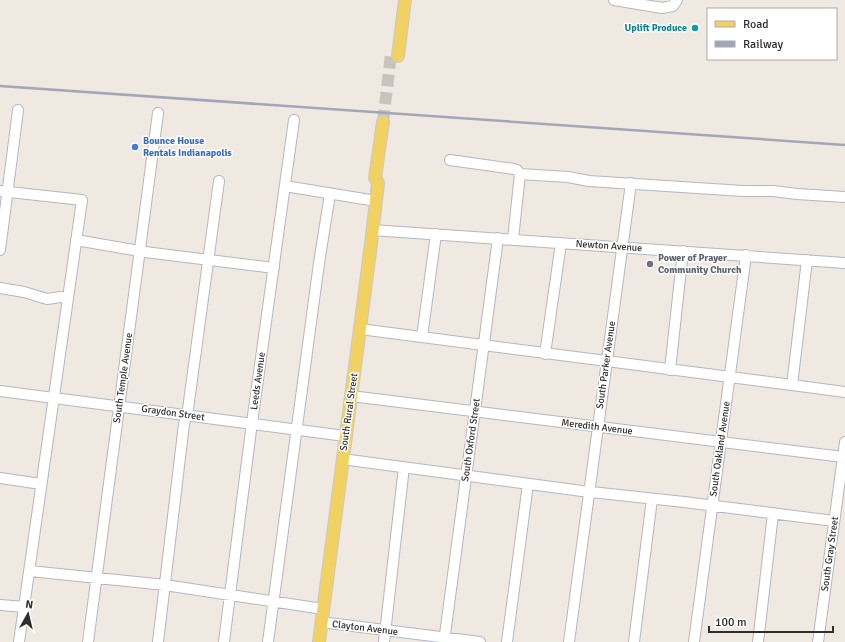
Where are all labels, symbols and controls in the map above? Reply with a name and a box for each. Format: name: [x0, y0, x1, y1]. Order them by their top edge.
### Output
legend: [707, 8, 837, 60]
text: Road: [743, 17, 769, 32]
place label: Uplift Produce: [625, 22, 687, 34]
marker: Uplift Produce: [690, 23, 700, 33]
text: Railway: [743, 37, 783, 52]
place label: Bounce House Rentals Indianapolis: [143, 135, 232, 159]
marker: Bounce House Rentals Indianapolis: [130, 142, 140, 152]
street label: Newton Avenue: [575, 238, 643, 254]
place label: Power of Prayer Community Church: [658, 252, 742, 276]
marker: Power of Prayer Community Church: [645, 259, 655, 269]
street label: South Parker Avenue: [594, 320, 618, 410]
street label: South Temple Avenue: [111, 332, 135, 424]
street label: Leeds Avenue: [248, 351, 268, 411]
street label: South Rural Street: [338, 372, 360, 452]
street label: South Oxford Street: [459, 397, 483, 482]
street label: South Oakland Avenue: [707, 401, 733, 497]
street label: Graydon Street: [141, 403, 206, 423]
street label: Meredith Avenue: [561, 417, 633, 437]
street label: South Gray Street: [819, 515, 841, 592]
north arrow: [8, 594, 48, 634]
text: N: [25, 598, 34, 612]
scale bar: [709, 608, 833, 634]
text: 100 m: [715, 615, 747, 630]
street label: Clayton Avenue: [331, 618, 399, 638]

